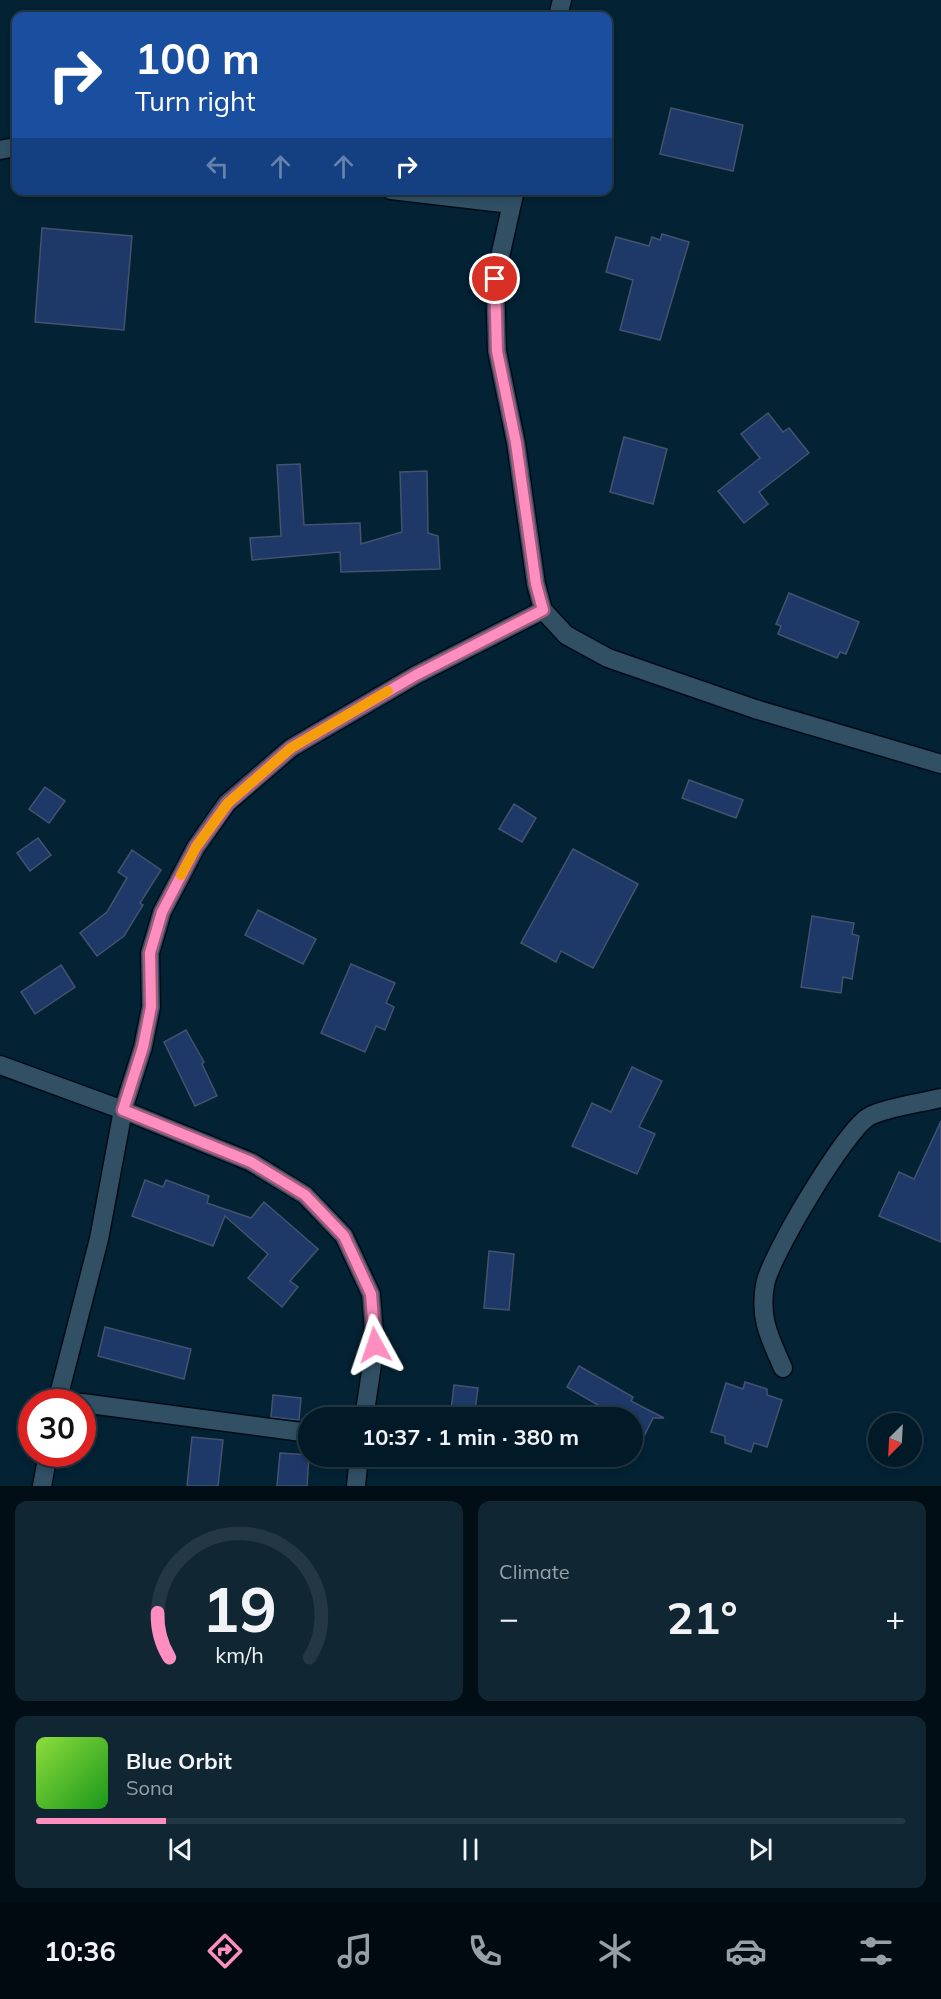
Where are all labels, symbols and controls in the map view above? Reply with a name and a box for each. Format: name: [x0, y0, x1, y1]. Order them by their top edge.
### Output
text: 100 m: [135, 32, 260, 85]
icon: right: [36, 36, 114, 114]
text: Turn right: [135, 84, 255, 118]
icon: left: [201, 150, 234, 183]
icon: ahead: [264, 150, 297, 183]
icon: ahead: [327, 150, 360, 183]
icon: right: [390, 150, 423, 183]
pin: [469, 253, 520, 304]
icon: arrive: [478, 262, 511, 295]
position arrow: [343, 1313, 407, 1377]
speed limit sign: 30: [18, 1389, 96, 1467]
north arrow: [868, 1413, 922, 1467]
map controls: [868, 1413, 922, 1467]
text: 10:37 · 1 min · 380 m: [362, 1423, 579, 1451]
text: Climate: [499, 1559, 570, 1584]
text: 19: [202, 1569, 276, 1648]
text: 21°: [666, 1589, 738, 1645]
text: −: [499, 1597, 519, 1638]
text: +: [885, 1597, 905, 1638]
text: km/h: [215, 1641, 263, 1668]
text: Blue Orbit: [126, 1747, 232, 1775]
text: Sona: [126, 1775, 174, 1800]
icon: previous: [164, 1833, 197, 1866]
icon: pause: [454, 1833, 487, 1866]
icon: next: [744, 1833, 777, 1866]
icon: directions: [204, 1930, 246, 1972]
icon: music: [334, 1930, 376, 1972]
icon: phone: [464, 1930, 506, 1972]
icon: climate: [594, 1930, 636, 1972]
icon: car: [725, 1930, 767, 1972]
icon: filters: [855, 1930, 897, 1972]
text: 10:36: [44, 1934, 116, 1968]

